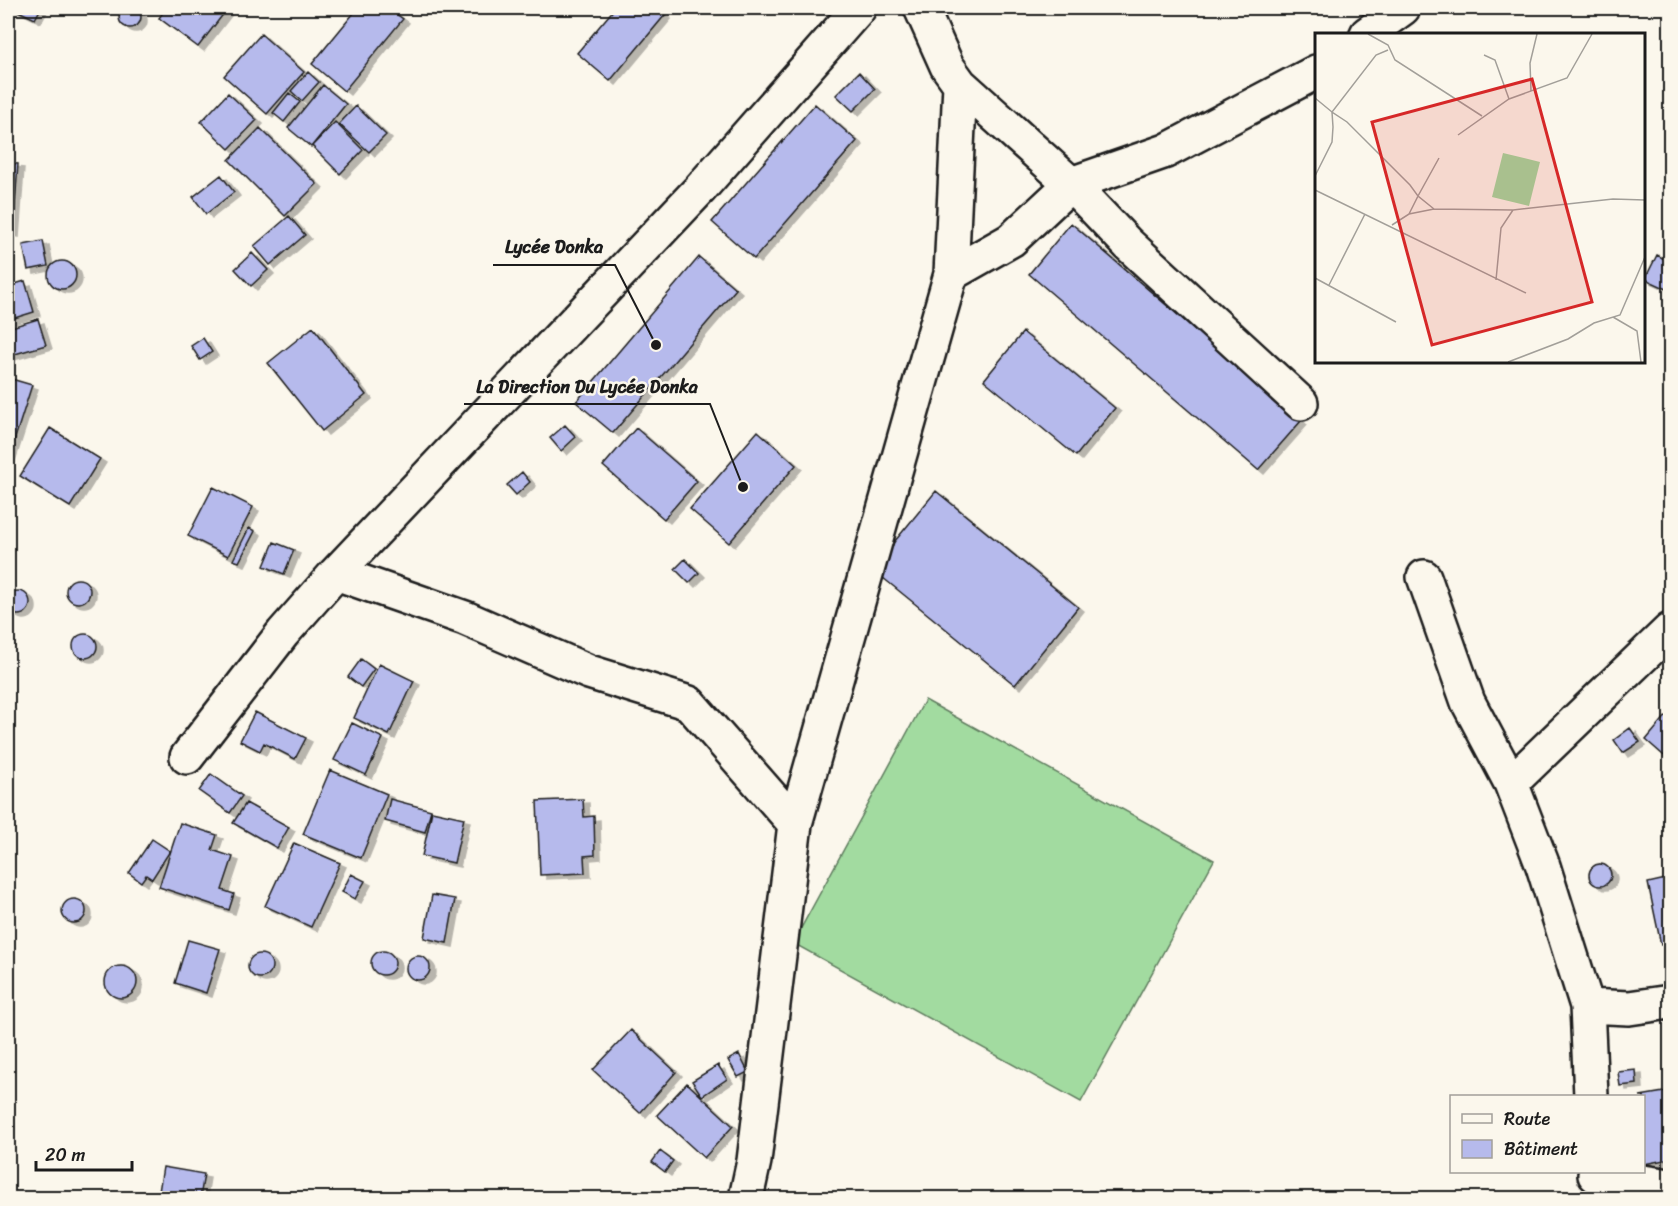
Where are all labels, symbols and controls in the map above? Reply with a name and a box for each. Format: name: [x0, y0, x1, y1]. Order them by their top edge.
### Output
inset map: [1315, 33, 1645, 363]
callout: Lycée Donka: [493, 229, 615, 265]
text: Lycée Donka: [505, 231, 604, 263]
callout: La Direction Du Lycée Donka: [464, 368, 710, 404]
text: La Direction Du Lycée Donka: [476, 371, 699, 403]
legend: [1450, 1095, 1645, 1173]
text: Route: [1504, 1103, 1551, 1135]
text: Bâtiment: [1504, 1133, 1578, 1165]
scale bar: [36, 1134, 132, 1172]
text: 20 m: [45, 1139, 85, 1171]

